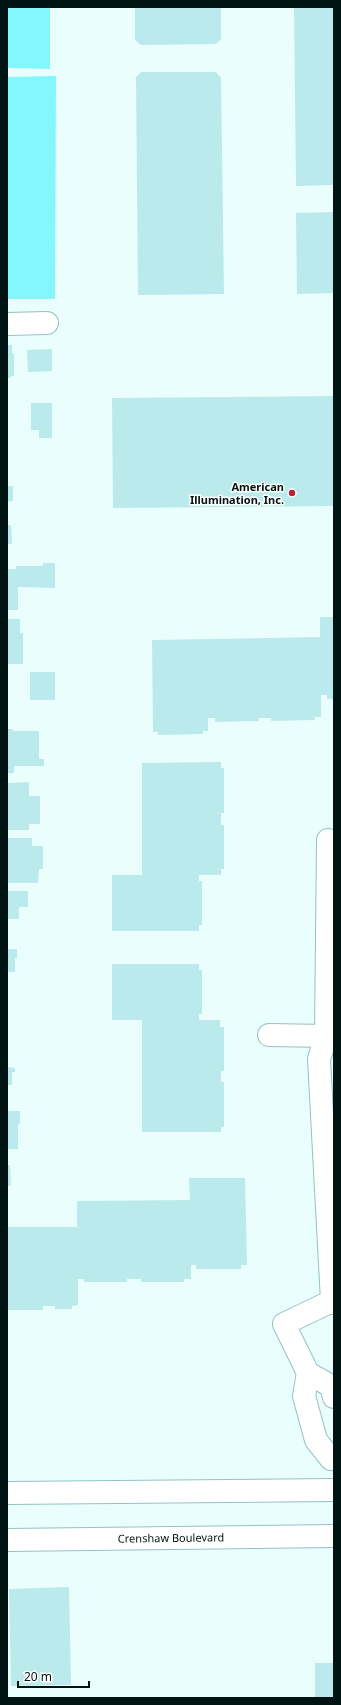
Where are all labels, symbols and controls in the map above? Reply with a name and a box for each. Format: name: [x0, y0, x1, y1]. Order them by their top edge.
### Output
place label: American Illumination, Inc.: [190, 479, 284, 507]
marker: American Illumination, Inc.: [287, 488, 297, 498]
street label: Crenshaw Boulevard: [118, 1529, 224, 1546]
scale bar: [18, 1663, 89, 1689]
text: 20 m: [24, 1668, 52, 1685]

